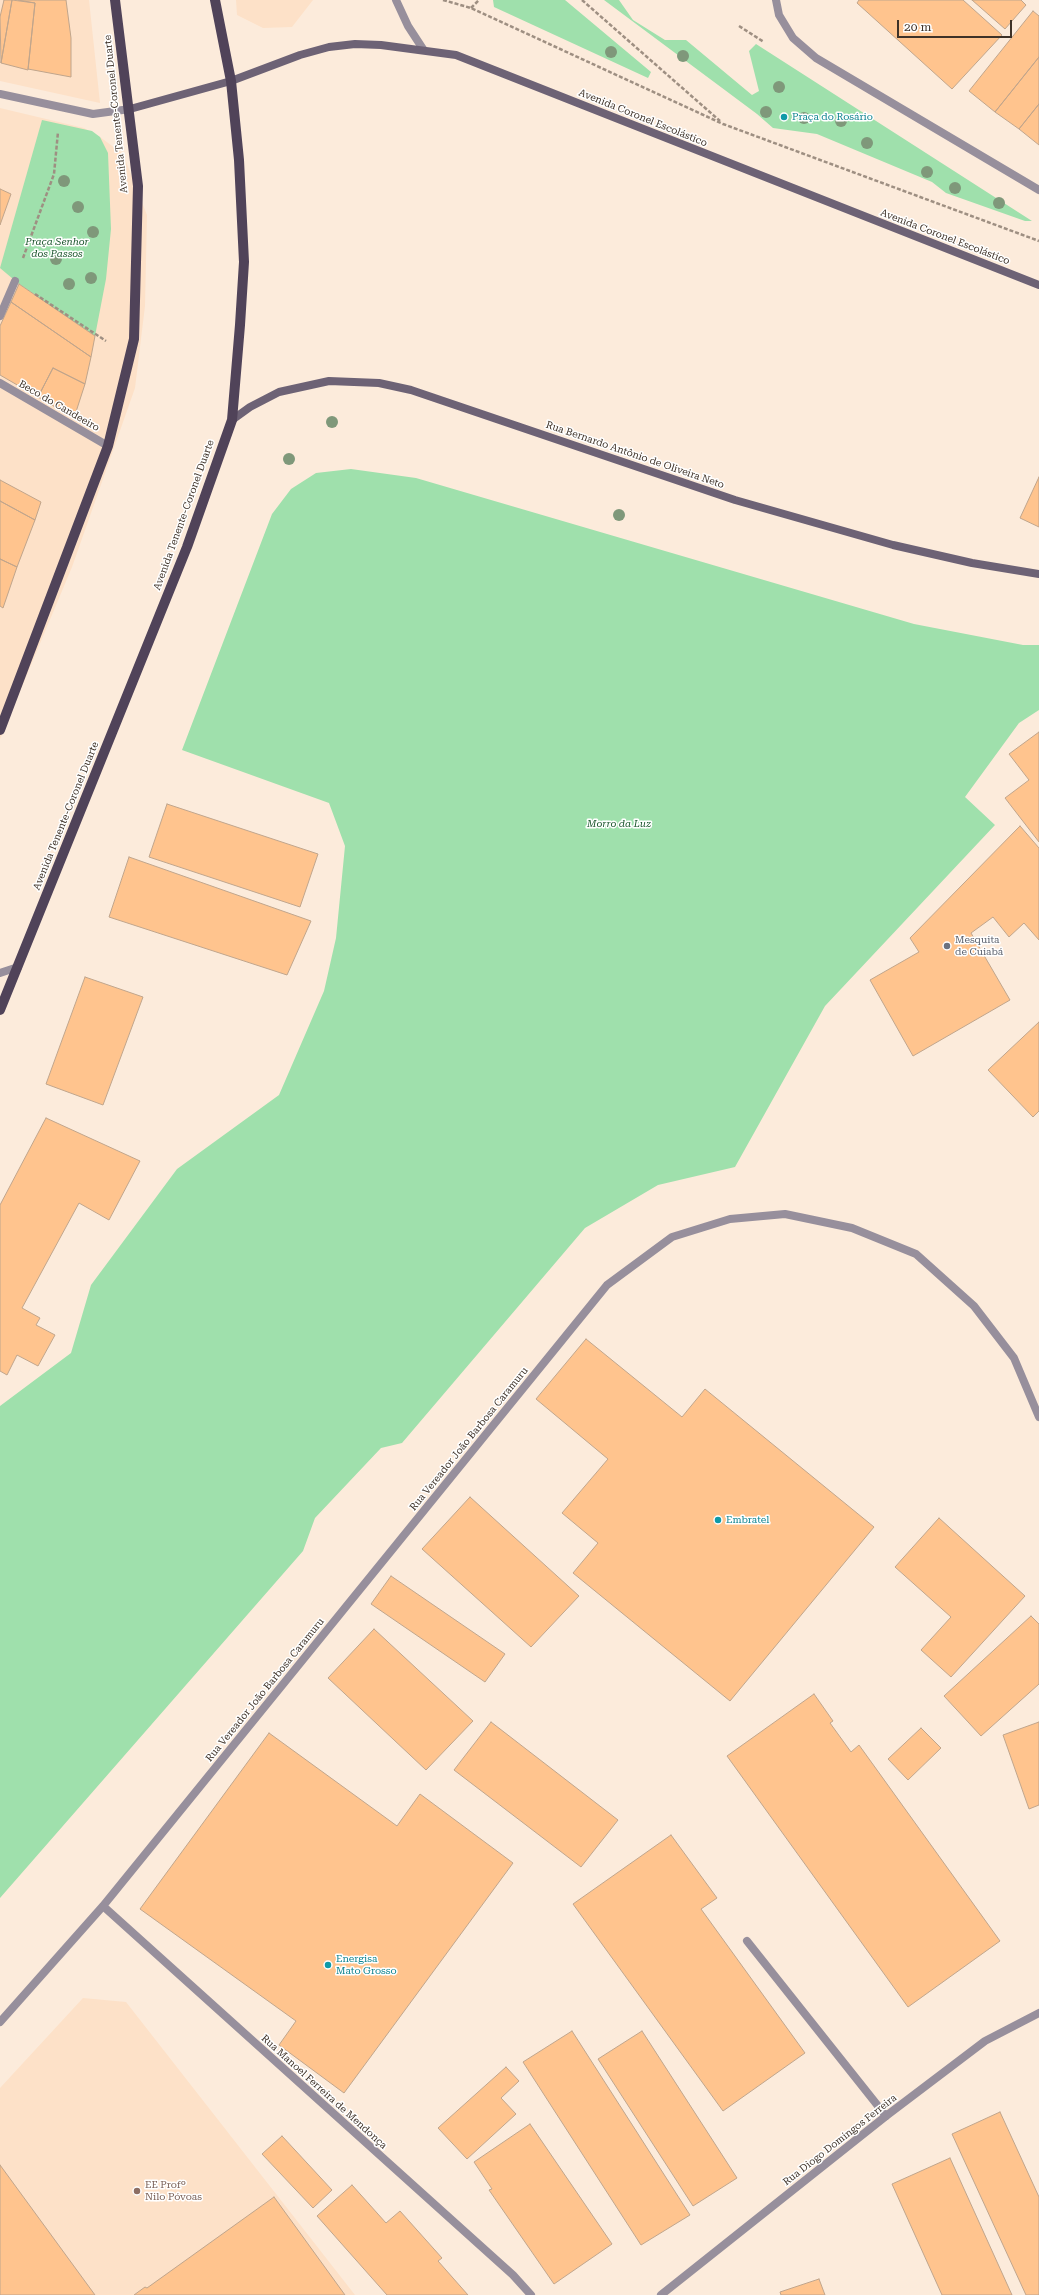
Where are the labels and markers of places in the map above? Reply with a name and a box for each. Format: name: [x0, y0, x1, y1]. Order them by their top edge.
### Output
place label: Praça do Rosário: [792, 111, 873, 123]
marker: Praça do Rosário: [779, 112, 789, 122]
place label: Mesquita de Cuiabá: [955, 934, 1003, 958]
marker: Mesquita de Cuiabá: [942, 941, 952, 951]
place label: Embratel: [726, 1514, 769, 1526]
marker: Embratel: [713, 1515, 723, 1525]
place label: Energisa Mato Grosso: [336, 1953, 397, 1976]
marker: Energisa Mato Grosso: [323, 1960, 333, 1970]
place label: EE Profº Nilo Póvoas: [145, 2179, 202, 2202]
marker: EE Profº Nilo Póvoas: [132, 2186, 142, 2196]

